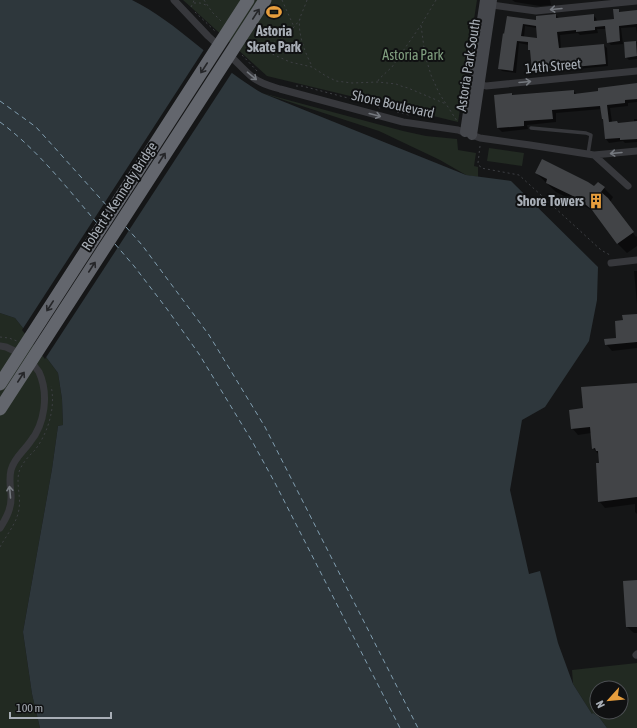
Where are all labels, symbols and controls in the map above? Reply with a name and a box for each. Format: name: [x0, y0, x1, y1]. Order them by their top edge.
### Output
sports icon: Astoria Skate Park: [265, 3, 283, 21]
one-way arrow: [550, 5, 563, 12]
one-way arrow: [252, 9, 260, 20]
street label: Astoria Park South: [453, 18, 483, 112]
place label: Astoria Skate Park: [247, 23, 302, 55]
park label: Astoria Park: [382, 47, 444, 63]
street label: 14th Street: [524, 56, 582, 76]
one-way arrow: [200, 62, 208, 73]
one-way arrow: [247, 71, 257, 80]
one-way arrow: [518, 78, 531, 86]
street label: Shore Boulevard: [350, 87, 436, 121]
one-way arrow: [368, 112, 381, 119]
street label: Robert F. Kennedy Bridge: [78, 139, 160, 253]
one-way arrow: [610, 149, 623, 156]
one-way arrow: [159, 152, 167, 164]
building icon: Shore Towers: [587, 192, 605, 210]
place label: Shore Towers: [517, 193, 584, 209]
one-way arrow: [88, 262, 96, 273]
one-way arrow: [46, 301, 54, 312]
one-way arrow: [17, 371, 25, 382]
one-way arrow: [7, 486, 14, 499]
north arrow: [589, 680, 629, 720]
scale bar: [10, 694, 111, 720]
text: N: [593, 699, 607, 710]
text: 100 m: [16, 701, 43, 715]

